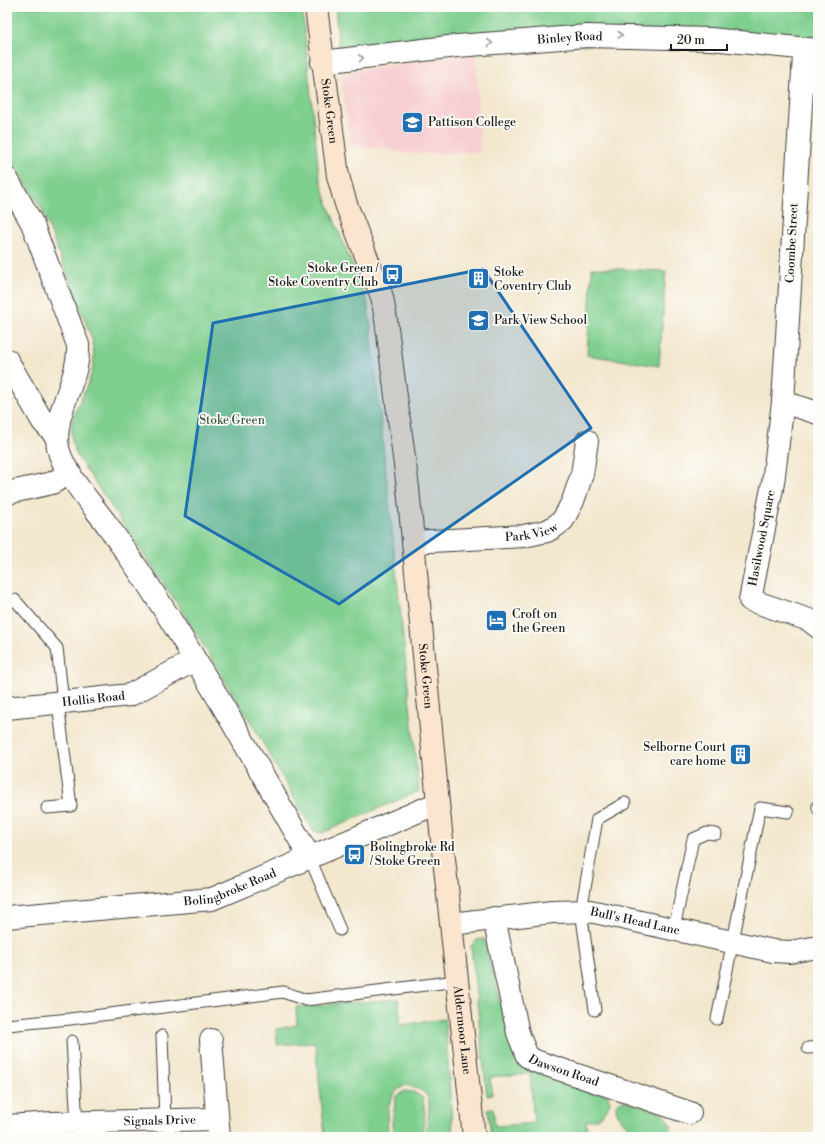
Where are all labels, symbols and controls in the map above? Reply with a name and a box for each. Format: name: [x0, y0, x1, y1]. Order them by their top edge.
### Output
scale bar: [671, 26, 727, 52]
street label: Binley Road: [536, 28, 603, 47]
one-way arrow: [617, 31, 623, 40]
text: 20 m: [677, 33, 705, 48]
one-way arrow: [487, 38, 493, 47]
one-way arrow: [358, 53, 364, 62]
street label: Stoke Green: [318, 78, 341, 145]
school or university icon: Pattison College: [400, 109, 426, 135]
place label: Pattison College: [428, 115, 516, 130]
street label: Coombe Street: [782, 202, 802, 283]
place label: Stoke Green / Stoke Coventry Club: [268, 261, 379, 290]
bus stop icon: Stoke Green / Stoke Coventry Club: [380, 262, 406, 288]
place label: Stoke Coventry Club: [494, 265, 572, 294]
building icon: Stoke Coventry Club: [465, 266, 491, 292]
school or university icon: Park View School: [465, 307, 491, 333]
place label: Park View School: [494, 313, 588, 328]
park label: Stoke Green: [199, 413, 265, 428]
street label: Hasilwood Square: [745, 489, 779, 587]
street label: Park View: [505, 519, 561, 545]
place label: Croft on the Green: [512, 607, 565, 636]
hotel icon: Croft on the Green: [483, 608, 509, 634]
street label: Stoke Green: [415, 643, 436, 710]
street label: Hollis Road: [61, 688, 126, 710]
place label: Selborne Court care home: [643, 740, 727, 769]
building icon: Selborne Court care home: [728, 741, 754, 767]
place label: Bolingbroke Rd / Stoke Green: [369, 840, 455, 869]
bus stop icon: Bolingbroke Rd / Stoke Green: [342, 841, 368, 867]
street label: Bolingbroke Road: [182, 865, 278, 909]
street label: Bull's Head Lane: [588, 904, 681, 938]
street label: Aldermoor Lane: [450, 984, 475, 1075]
street label: Dawson Road: [526, 1051, 601, 1089]
street label: Signals Drive: [124, 1112, 196, 1129]

